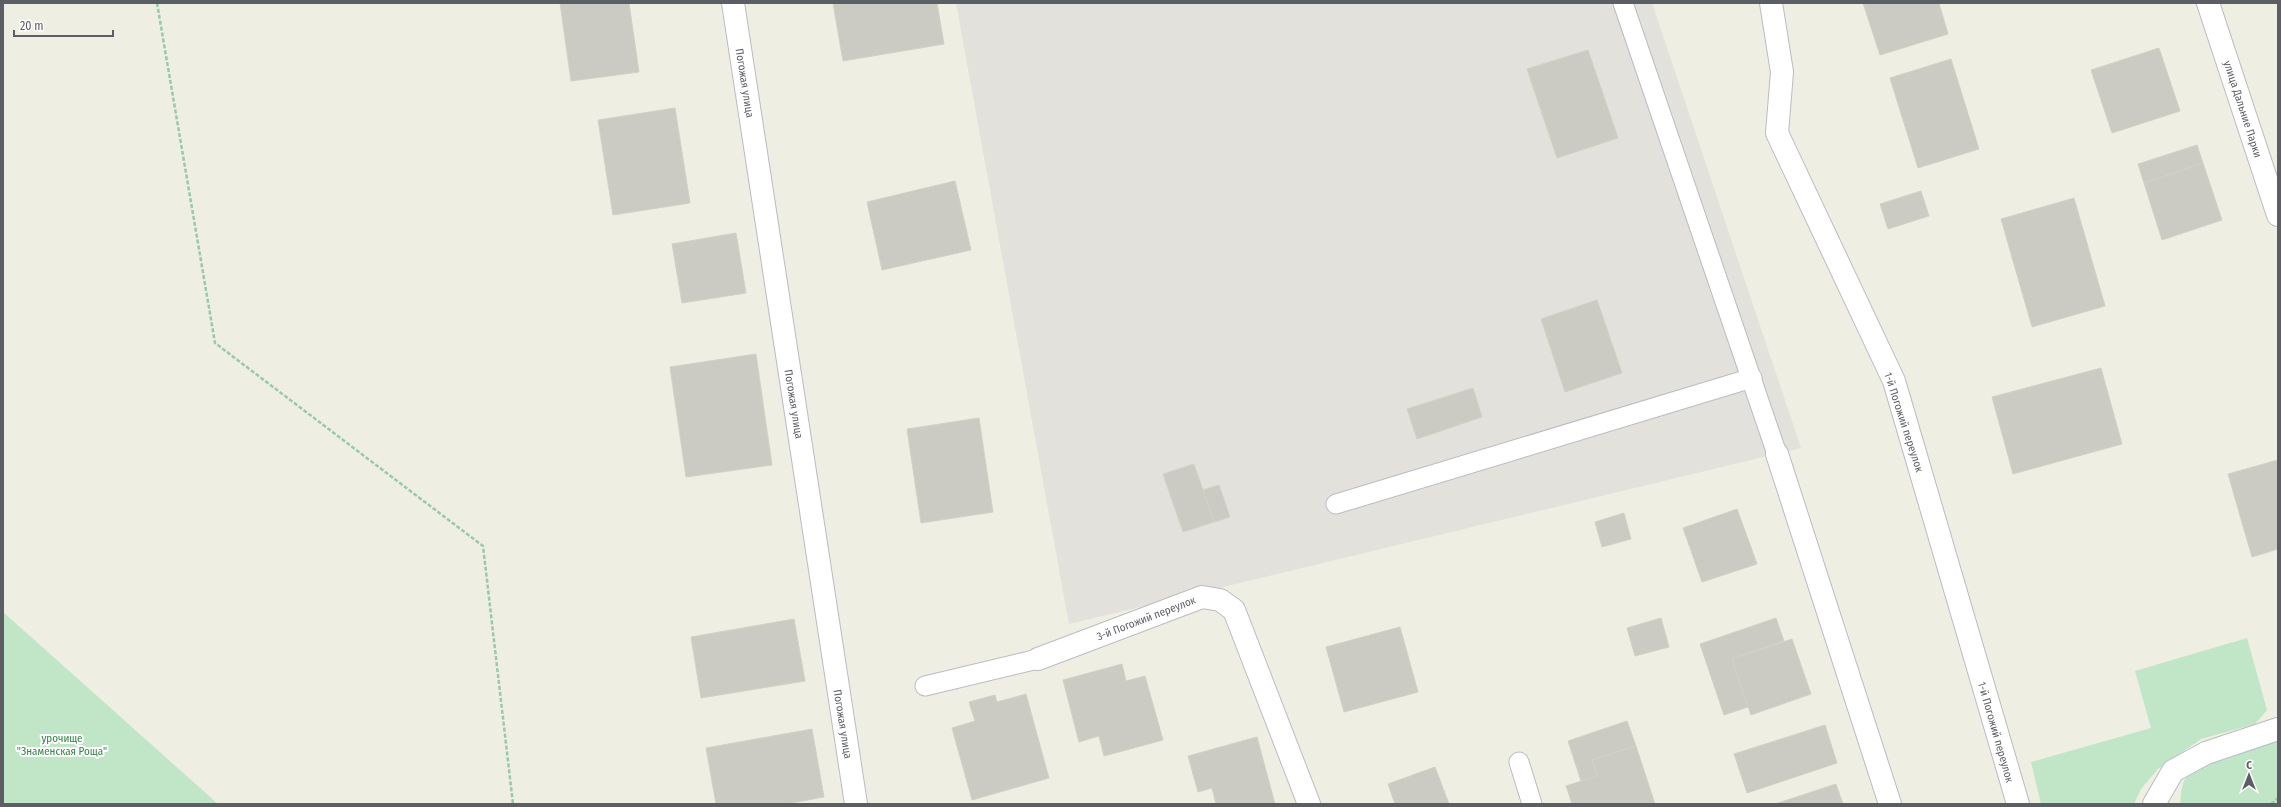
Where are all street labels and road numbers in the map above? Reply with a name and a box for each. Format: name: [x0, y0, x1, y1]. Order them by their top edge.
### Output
street label: Погожая улица: [733, 48, 756, 119]
street label: улица Дальние Парки: [2221, 59, 2264, 159]
street label: Погожая улица: [782, 369, 805, 440]
street label: 1-й Погожий переулок: [1881, 371, 1926, 475]
street label: 3-й Погожий переулок: [1095, 593, 1198, 643]
street label: 1-й Погожий переулок: [1975, 680, 2016, 785]
street label: Погожая улица: [831, 689, 854, 760]

